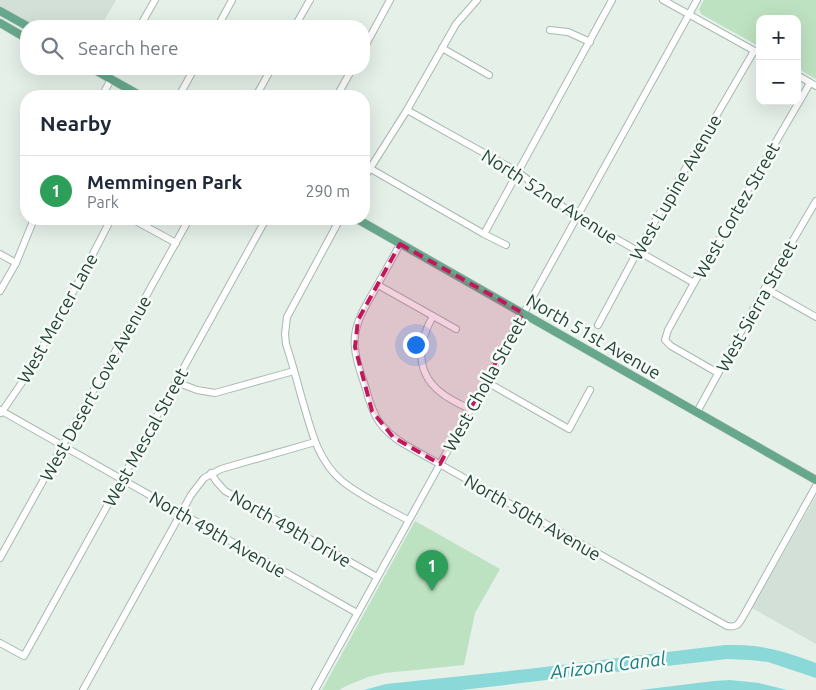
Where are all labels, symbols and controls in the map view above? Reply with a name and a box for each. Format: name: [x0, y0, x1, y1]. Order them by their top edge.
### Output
map controls: [756, 15, 801, 105]
button: +: [756, 15, 801, 60]
search box: [20, 20, 370, 75]
icon: search: [38, 34, 66, 62]
text: Search here: [78, 37, 178, 59]
button: −: [756, 60, 801, 105]
text: Nearby: [40, 111, 111, 135]
street label: West Lupine Avenue: [625, 111, 725, 263]
street label: West Cortez Street: [689, 139, 783, 281]
street label: North 52nd Avenue: [478, 145, 622, 247]
text: Memmingen Park: [87, 171, 242, 193]
text: 1: [51, 182, 61, 200]
text: 290 m: [305, 182, 350, 200]
text: Park: [87, 193, 119, 211]
street label: West Sierra Street: [712, 237, 800, 375]
street label: West Mercer Lane: [13, 249, 101, 387]
street label: North 51st Avenue: [523, 289, 665, 383]
street label: West Desert Cove Avenue: [36, 292, 154, 484]
street label: West Cholla Street: [439, 313, 529, 455]
your location: [403, 332, 429, 358]
street label: West Mescal Street: [99, 364, 191, 510]
street label: North 50th Avenue: [461, 470, 605, 564]
street label: North 49th Drive: [227, 485, 355, 571]
street label: North 49th Avenue: [146, 487, 290, 581]
pin: 1: [416, 550, 448, 591]
water label: Arizona Canal: [548, 647, 668, 683]

